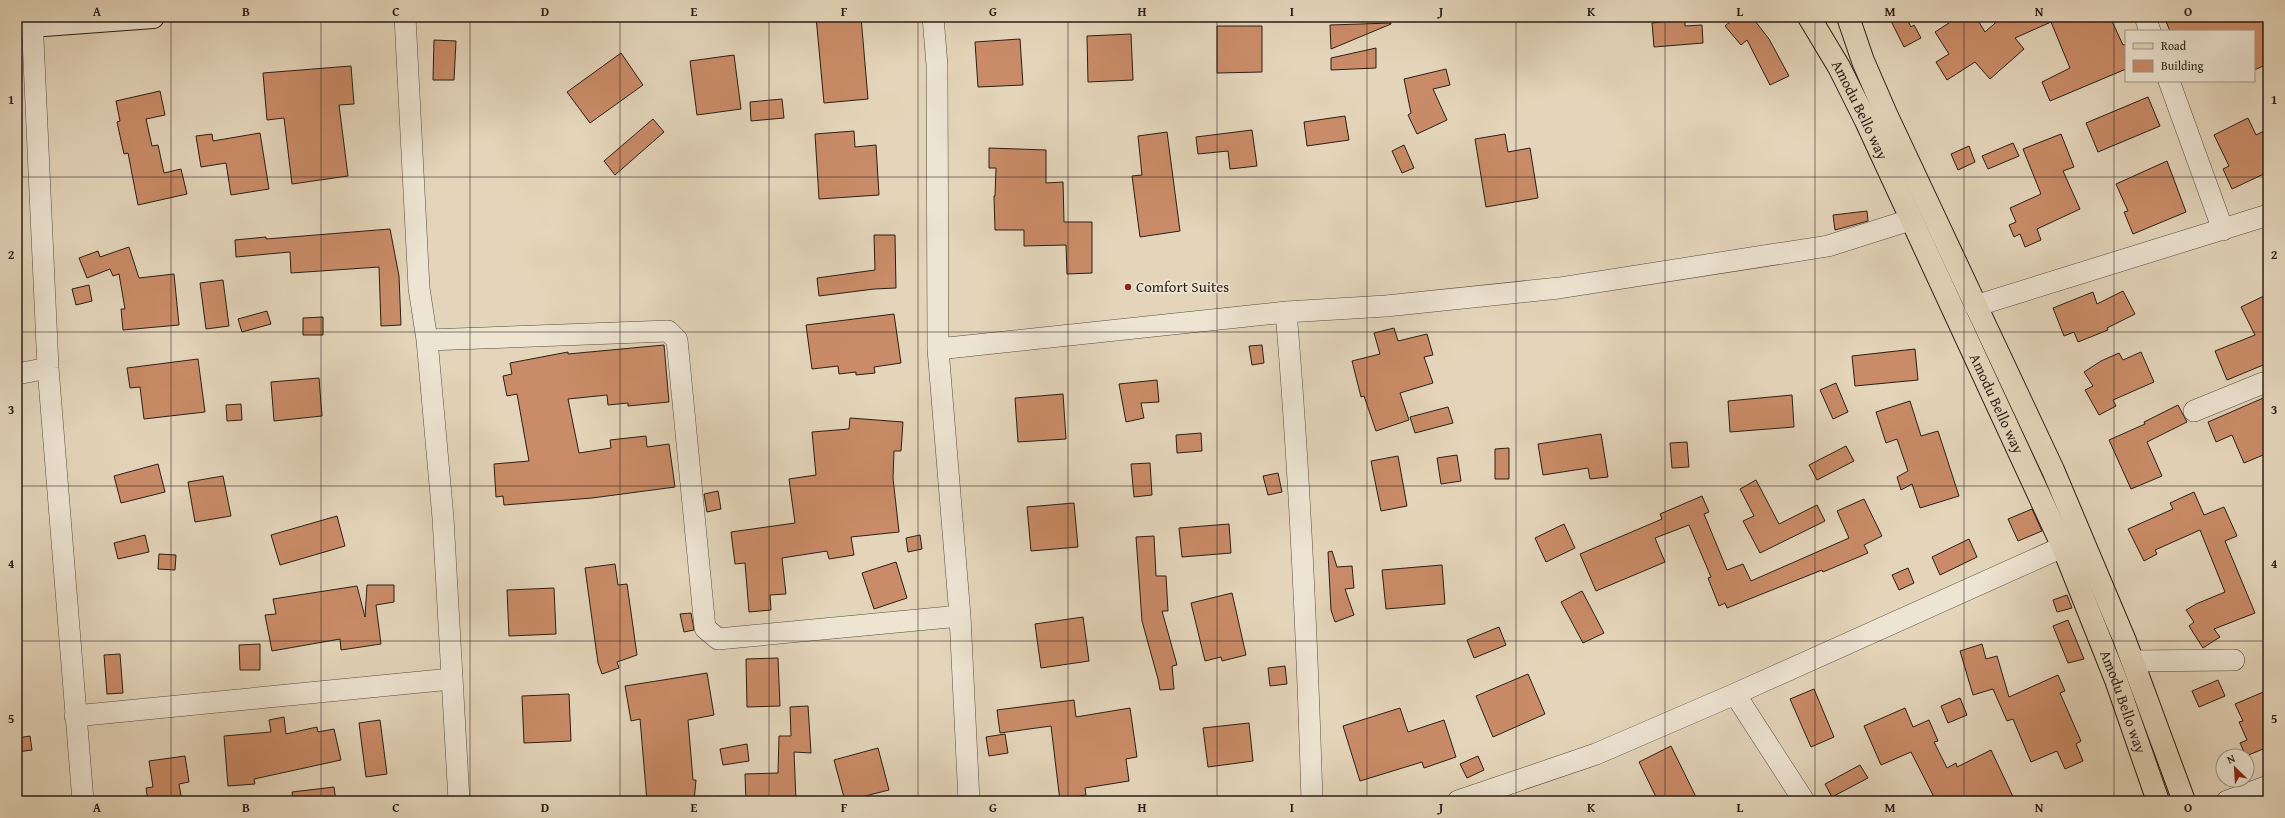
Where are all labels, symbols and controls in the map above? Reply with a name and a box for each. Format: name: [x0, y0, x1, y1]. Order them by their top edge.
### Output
text: A: [93, 2, 102, 21]
text: B: [242, 2, 250, 21]
text: C: [392, 2, 400, 21]
text: D: [541, 2, 549, 21]
text: E: [691, 2, 698, 21]
text: F: [841, 2, 848, 21]
text: G: [989, 2, 997, 21]
text: H: [1137, 2, 1147, 21]
text: I: [1290, 2, 1294, 21]
text: J: [1437, 2, 1444, 21]
text: K: [1587, 2, 1596, 21]
text: L: [1737, 2, 1744, 21]
text: M: [1884, 2, 1896, 21]
text: N: [2035, 2, 2044, 21]
text: O: [2184, 2, 2192, 21]
legend: [2125, 30, 2255, 82]
text: Road: [2161, 37, 2187, 54]
street label: Amodu Bello way: [1827, 56, 1894, 163]
text: Building: [2161, 57, 2204, 74]
text: 1: [8, 90, 14, 109]
text: 1: [2271, 90, 2277, 109]
text: 2: [8, 245, 15, 264]
text: 2: [2271, 245, 2278, 264]
place label: Comfort Suites: [1136, 276, 1229, 297]
marker: Comfort Suites: [1123, 282, 1133, 292]
street label: Amodu Bello way: [1965, 350, 2030, 457]
text: 3: [8, 400, 14, 419]
text: 3: [2271, 400, 2277, 419]
text: 4: [8, 554, 15, 573]
text: 4: [2271, 554, 2278, 573]
street label: Amodu Bello way: [2095, 647, 2152, 757]
text: 5: [8, 709, 15, 728]
text: 5: [2271, 709, 2278, 728]
north arrow: [2215, 748, 2255, 788]
text: N: [2224, 750, 2238, 768]
text: A: [93, 798, 102, 817]
text: B: [242, 798, 250, 817]
text: C: [392, 798, 400, 817]
text: D: [541, 798, 549, 817]
text: E: [691, 798, 698, 817]
text: F: [841, 798, 848, 817]
text: G: [989, 798, 997, 817]
text: H: [1137, 798, 1147, 817]
text: I: [1290, 798, 1294, 817]
text: J: [1437, 798, 1444, 817]
text: K: [1587, 798, 1596, 817]
text: L: [1737, 798, 1744, 817]
text: M: [1884, 798, 1896, 817]
text: N: [2035, 798, 2044, 817]
text: O: [2184, 798, 2192, 817]

